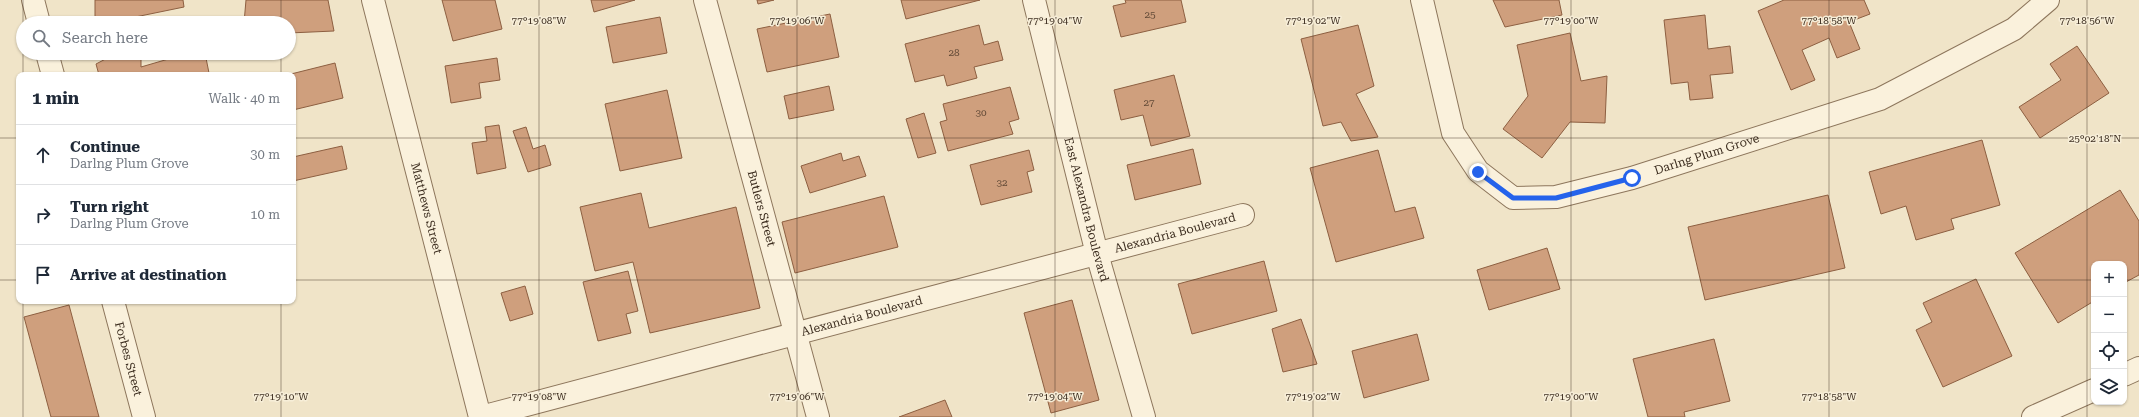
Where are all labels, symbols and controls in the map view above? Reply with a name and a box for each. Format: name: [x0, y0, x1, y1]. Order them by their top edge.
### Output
house number: 25: [1144, 9, 1156, 20]
text: 77°19'08"W: [512, 15, 567, 26]
text: 77°19'06"W: [770, 15, 825, 26]
text: 77°19'04"W: [1028, 15, 1083, 26]
text: 77°19'02"W: [1286, 15, 1341, 26]
text: 77°19'00"W: [1544, 15, 1599, 26]
text: 77°18'58"W: [1802, 15, 1857, 26]
text: 77°18'56"W: [2060, 15, 2115, 26]
search box: [16, 16, 296, 60]
icon: search: [30, 27, 52, 49]
text: Search here: [62, 29, 148, 47]
house number: 28: [948, 47, 960, 58]
text: 1 min: [32, 88, 79, 108]
text: Walk · 40 m: [208, 91, 280, 106]
house number: 27: [1143, 97, 1155, 108]
house number: 30: [975, 107, 987, 118]
street label: Darlng Plum Grove: [1652, 131, 1761, 178]
text: 25°02'18"N: [2069, 133, 2121, 144]
street label: East Alexandra Boulevard: [1061, 136, 1112, 284]
text: Continue: [70, 138, 140, 156]
icon: ahead: [32, 144, 54, 166]
text: 30 m: [250, 147, 280, 162]
text: Darlng Plum Grove: [70, 156, 189, 171]
street label: Matthews Street: [408, 161, 445, 256]
route end: [1469, 163, 1487, 181]
street label: Butlers Street: [744, 169, 779, 249]
route start: [1623, 169, 1641, 187]
house number: 32: [996, 177, 1008, 188]
text: Turn right: [70, 198, 149, 216]
icon: right: [32, 204, 54, 226]
text: 10 m: [250, 207, 280, 222]
street label: Alexandria Boulevard: [1113, 210, 1237, 256]
text: Darlng Plum Grove: [70, 216, 189, 231]
map controls: [2091, 261, 2127, 405]
button: +: [2091, 261, 2127, 297]
icon: arrive: [32, 264, 54, 286]
text: Arrive at destination: [70, 266, 226, 284]
street label: Alexandria Boulevard: [800, 293, 924, 339]
button: −: [2091, 297, 2127, 333]
street label: Forbes Street: [112, 320, 145, 398]
button: locate: [2091, 333, 2127, 369]
button: layers: [2091, 369, 2127, 405]
text: 77°19'10"W: [254, 391, 309, 402]
text: 77°19'08"W: [512, 391, 567, 402]
text: 77°19'06"W: [770, 391, 825, 402]
text: 77°19'04"W: [1028, 391, 1083, 402]
text: 77°19'02"W: [1286, 391, 1341, 402]
text: 77°19'00"W: [1544, 391, 1599, 402]
text: 77°18'58"W: [1802, 391, 1857, 402]

